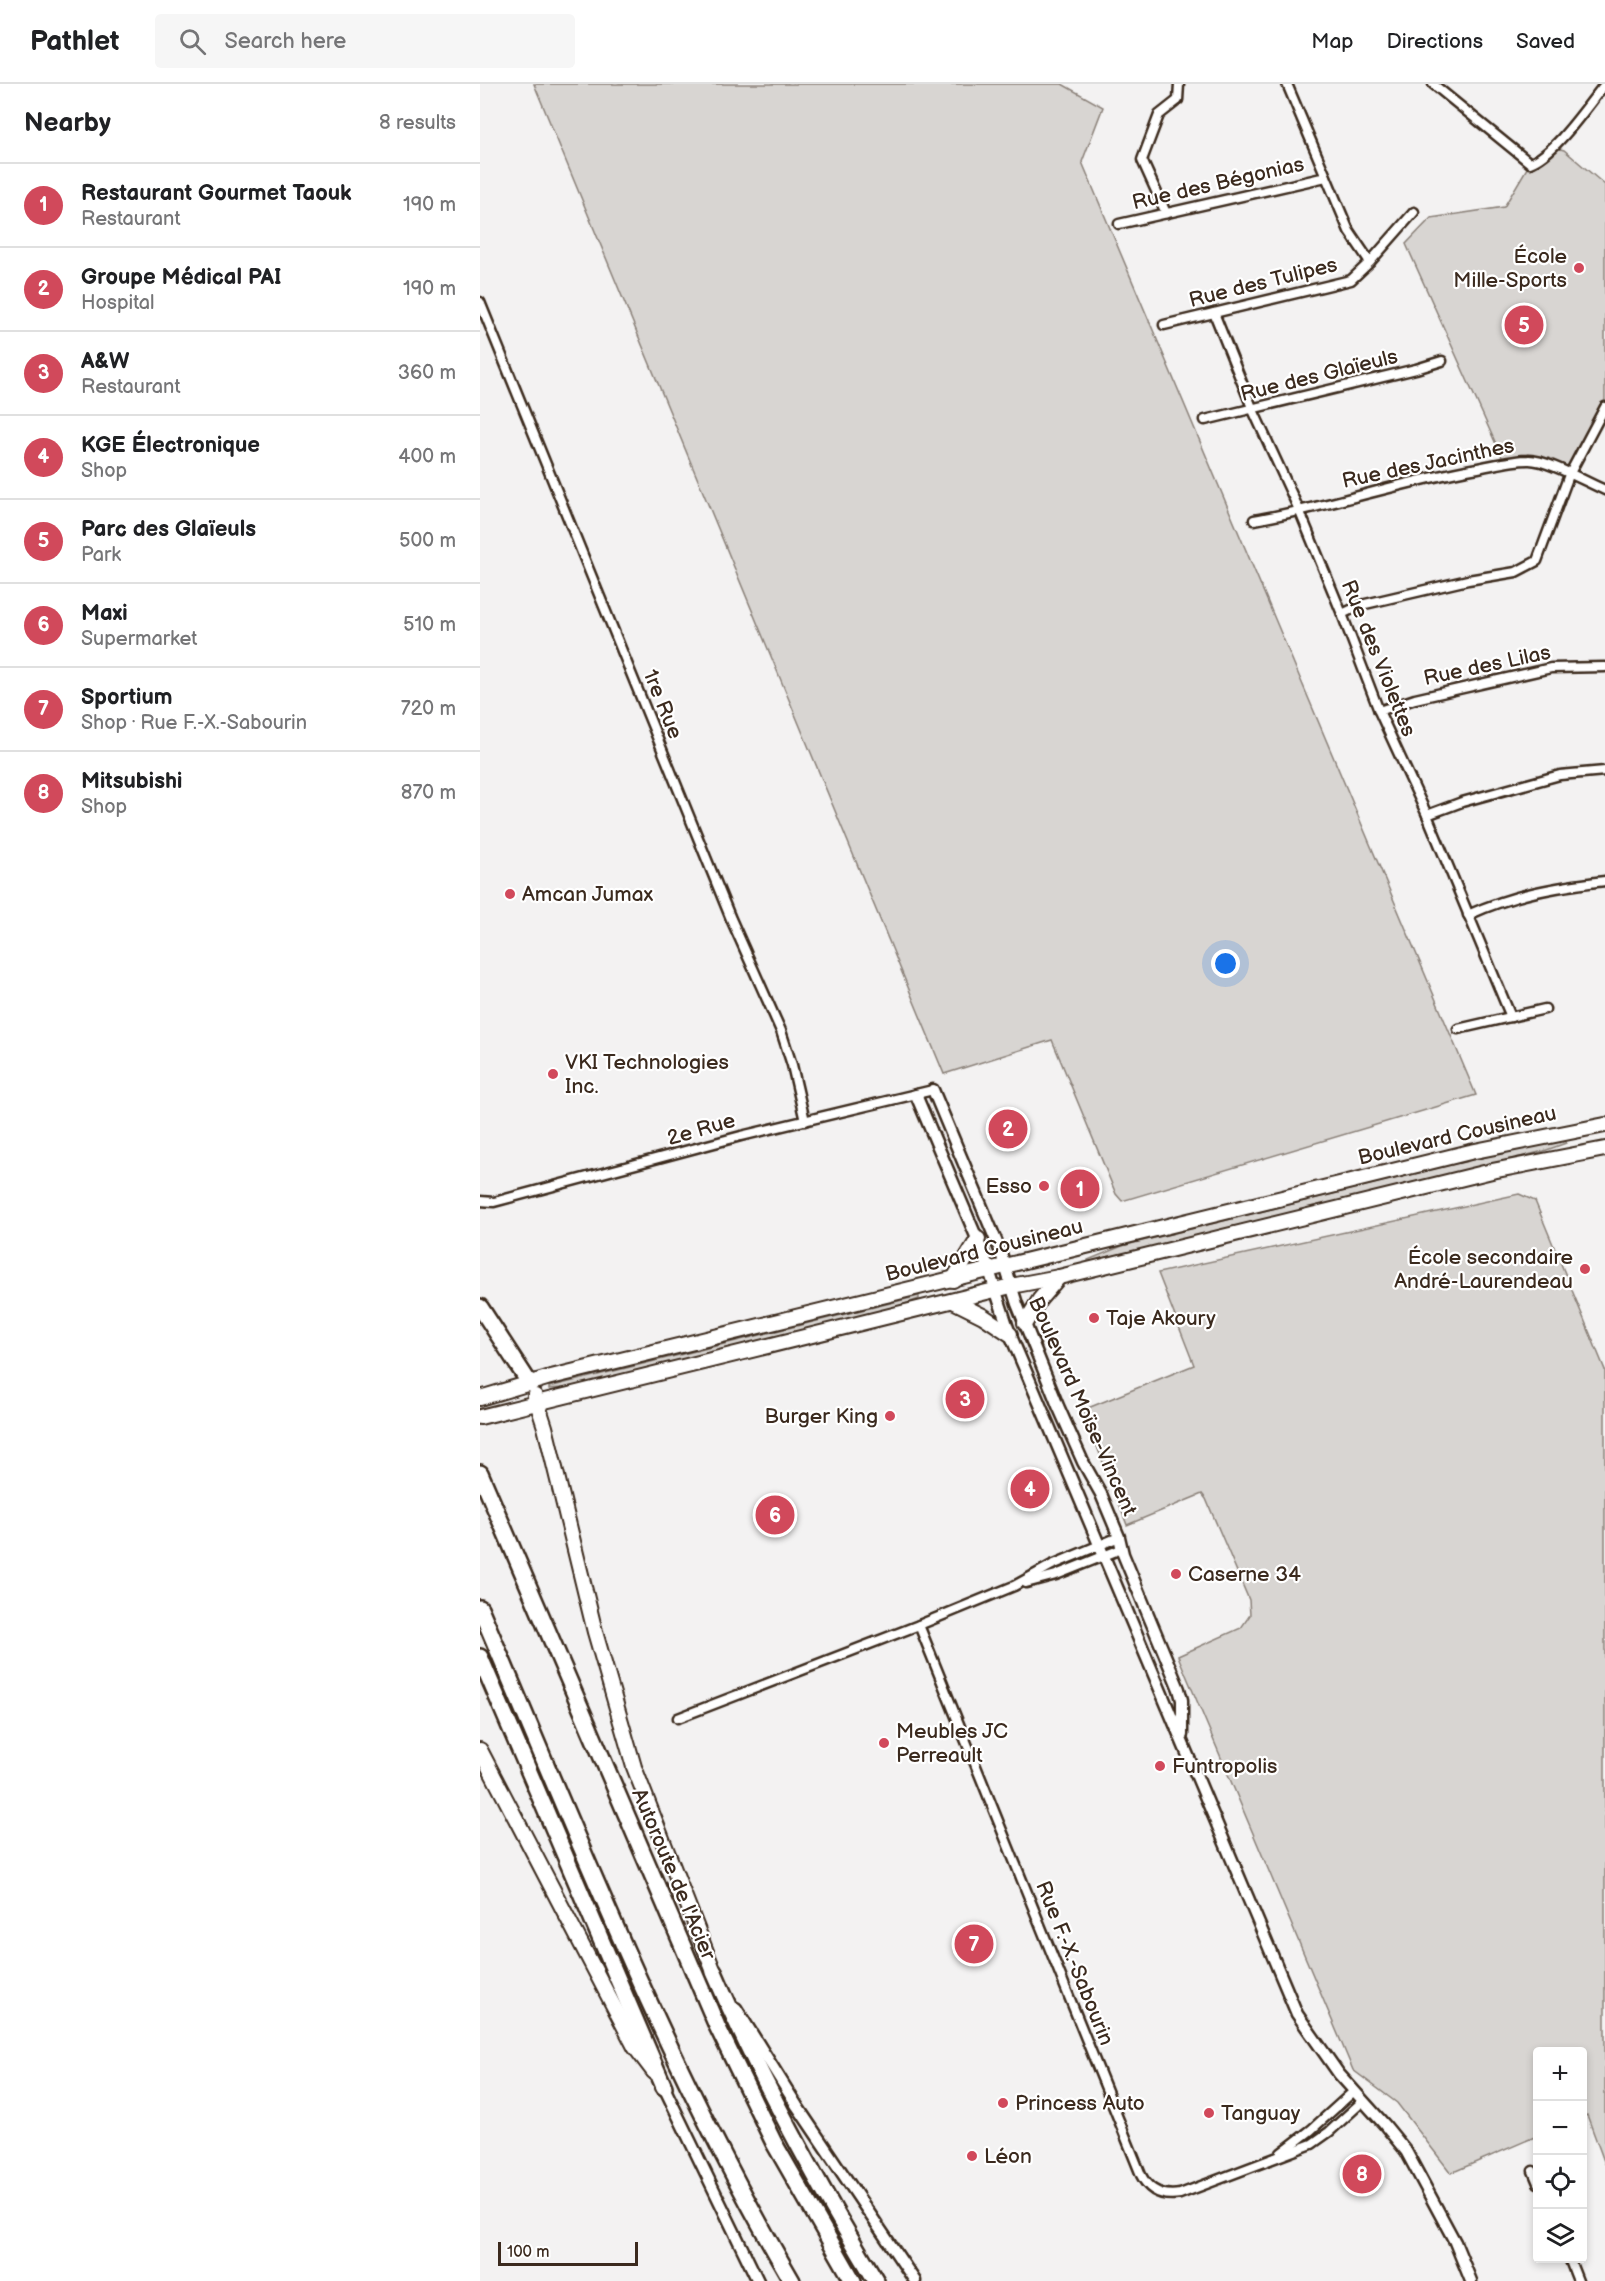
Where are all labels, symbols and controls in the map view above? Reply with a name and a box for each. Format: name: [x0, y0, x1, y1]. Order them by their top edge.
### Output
search box: [155, 14, 575, 68]
text: Pathlet: [30, 25, 119, 58]
icon: search: [176, 25, 209, 58]
text: Search here: [224, 28, 346, 55]
text: Map: [1311, 29, 1354, 54]
text: Directions: [1387, 29, 1483, 54]
text: Saved: [1516, 29, 1575, 54]
text: Nearby: [24, 108, 111, 139]
text: 8 results: [379, 111, 456, 135]
street label: Rue des Bégonias: [1130, 152, 1306, 215]
text: Restaurant Gourmet Taouk: [81, 180, 352, 207]
text: 1: [39, 193, 48, 217]
text: 190 m: [403, 193, 456, 217]
text: Restaurant: [81, 207, 181, 231]
place label: École Mille-Sports: [1453, 244, 1567, 293]
street label: Rue des Tulipes: [1186, 252, 1340, 313]
marker: École Mille-Sports: [1572, 261, 1586, 275]
text: Groupe Médical PAI: [81, 264, 281, 291]
text: 2: [38, 277, 49, 301]
text: 190 m: [403, 277, 456, 301]
text: Hospital: [81, 291, 154, 315]
pin: 5: [1504, 302, 1544, 348]
street label: Rue des Glaïeuls: [1238, 344, 1400, 407]
text: A&W: [81, 348, 129, 375]
text: 3: [38, 361, 49, 385]
text: 360 m: [398, 361, 456, 385]
text: Restaurant: [81, 375, 181, 399]
text: KGE Électronique: [81, 432, 260, 459]
street label: Rue des Jacinthes: [1340, 433, 1517, 494]
text: 4: [38, 445, 49, 469]
text: 400 m: [398, 445, 456, 469]
text: Shop: [81, 459, 127, 483]
text: Parc des Glaïeuls: [81, 516, 256, 543]
text: 5: [38, 529, 49, 553]
text: 500 m: [399, 529, 456, 553]
text: Park: [81, 543, 121, 567]
street label: Rue des Violettes: [1336, 576, 1421, 740]
text: Maxi: [81, 600, 128, 627]
text: 6: [37, 613, 50, 637]
text: 510 m: [403, 613, 456, 637]
text: Supermarket: [81, 627, 197, 651]
street label: Rue des Lilas: [1421, 640, 1553, 691]
street label: 1re Rue: [637, 666, 688, 742]
text: Sportium: [81, 684, 173, 711]
text: 7: [38, 697, 49, 721]
text: 720 m: [401, 697, 456, 721]
text: Shop · Rue F.-X.-Sabourin: [81, 711, 307, 735]
text: Mitsubishi: [81, 768, 182, 795]
text: 8: [37, 781, 50, 805]
text: 870 m: [401, 781, 456, 805]
text: Shop: [81, 795, 127, 819]
place label: Amcan Jumax: [522, 882, 654, 907]
marker: Amcan Jumax: [503, 887, 517, 901]
your location: [1211, 949, 1240, 978]
place label: VKI Technologies Inc.: [565, 1050, 729, 1099]
marker: VKI Technologies Inc.: [546, 1067, 560, 1081]
street label: Boulevard Cousineau: [1355, 1100, 1559, 1170]
pin: 2: [988, 1106, 1028, 1152]
street label: 2e Rue: [664, 1108, 738, 1151]
pin: 1: [1060, 1166, 1100, 1212]
place label: Esso: [985, 1174, 1032, 1199]
marker: Esso: [1037, 1179, 1051, 1193]
street label: Boulevard Cousineau: [883, 1214, 1086, 1287]
place label: École secondaire André-Laurendeau: [1394, 1245, 1573, 1294]
marker: École secondaire André-Laurendeau: [1578, 1262, 1592, 1276]
street label: Boulevard Moïse-Vincent: [1023, 1293, 1142, 1520]
place label: Taje Akoury: [1106, 1306, 1216, 1331]
marker: Taje Akoury: [1087, 1311, 1101, 1325]
pin: 3: [946, 1376, 984, 1422]
place label: Burger King: [764, 1404, 878, 1429]
marker: Burger King: [883, 1409, 897, 1423]
pin: 4: [1010, 1466, 1050, 1512]
pin: 6: [756, 1492, 794, 1538]
place label: Caserne 34: [1188, 1562, 1301, 1587]
marker: Caserne 34: [1169, 1567, 1183, 1581]
place label: Meubles JC Perreault: [896, 1719, 1008, 1768]
marker: Meubles JC Perreault: [877, 1736, 891, 1750]
place label: Funtropolis: [1172, 1754, 1277, 1779]
marker: Funtropolis: [1153, 1759, 1167, 1773]
street label: Autoroute de l'Acier: [626, 1785, 721, 1964]
street label: Rue F.-X.-Sabourin: [1030, 1877, 1119, 2049]
pin: 7: [954, 1922, 994, 1966]
map controls: [1533, 2047, 1587, 2263]
button: +: [1533, 2047, 1587, 2101]
place label: Princess Auto: [1015, 2091, 1145, 2116]
marker: Princess Auto: [996, 2096, 1010, 2110]
place label: Tanguay: [1221, 2101, 1301, 2126]
button: −: [1533, 2101, 1587, 2155]
marker: Tanguay: [1202, 2106, 1216, 2120]
place label: Léon: [984, 2144, 1032, 2169]
marker: Léon: [965, 2149, 979, 2163]
pin: 8: [1342, 2152, 1382, 2196]
button: locate: [1533, 2155, 1587, 2209]
button: layers: [1533, 2209, 1587, 2263]
scale bar: [498, 2239, 638, 2266]
text: 100 m: [507, 2243, 550, 2262]

